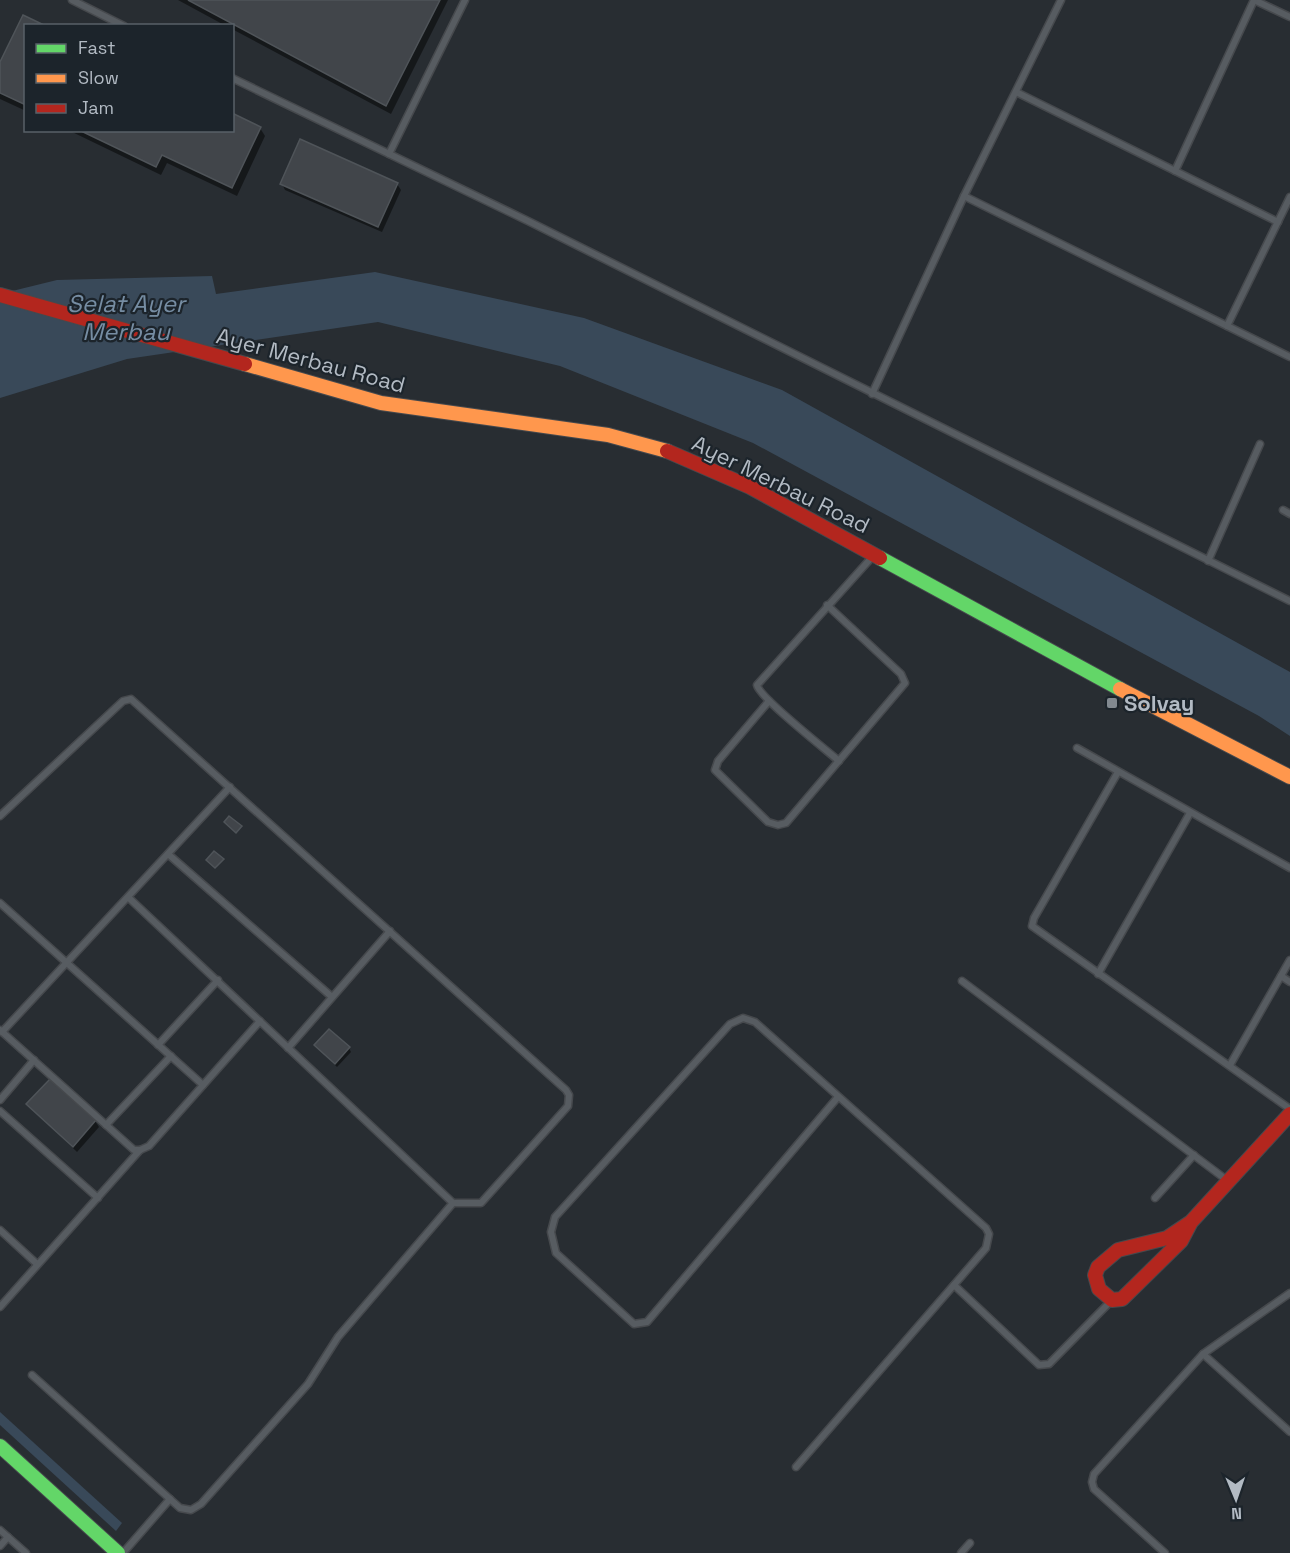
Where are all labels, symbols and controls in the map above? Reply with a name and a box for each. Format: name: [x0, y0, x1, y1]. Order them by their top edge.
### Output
legend: [24, 24, 234, 132]
text: Fast: [78, 36, 115, 59]
text: Slow: [78, 66, 119, 89]
text: Jam: [78, 96, 114, 119]
water label: Selat Ayer Merbau: [67, 288, 188, 347]
street label: Ayer Merbau Road: [214, 321, 408, 399]
street label: Ayer Merbau Road: [688, 429, 874, 539]
place label: Solvay: [1124, 689, 1194, 717]
marker: Solvay: [1105, 696, 1119, 710]
north arrow: [1206, 1469, 1266, 1529]
text: N: [1231, 1503, 1242, 1524]

